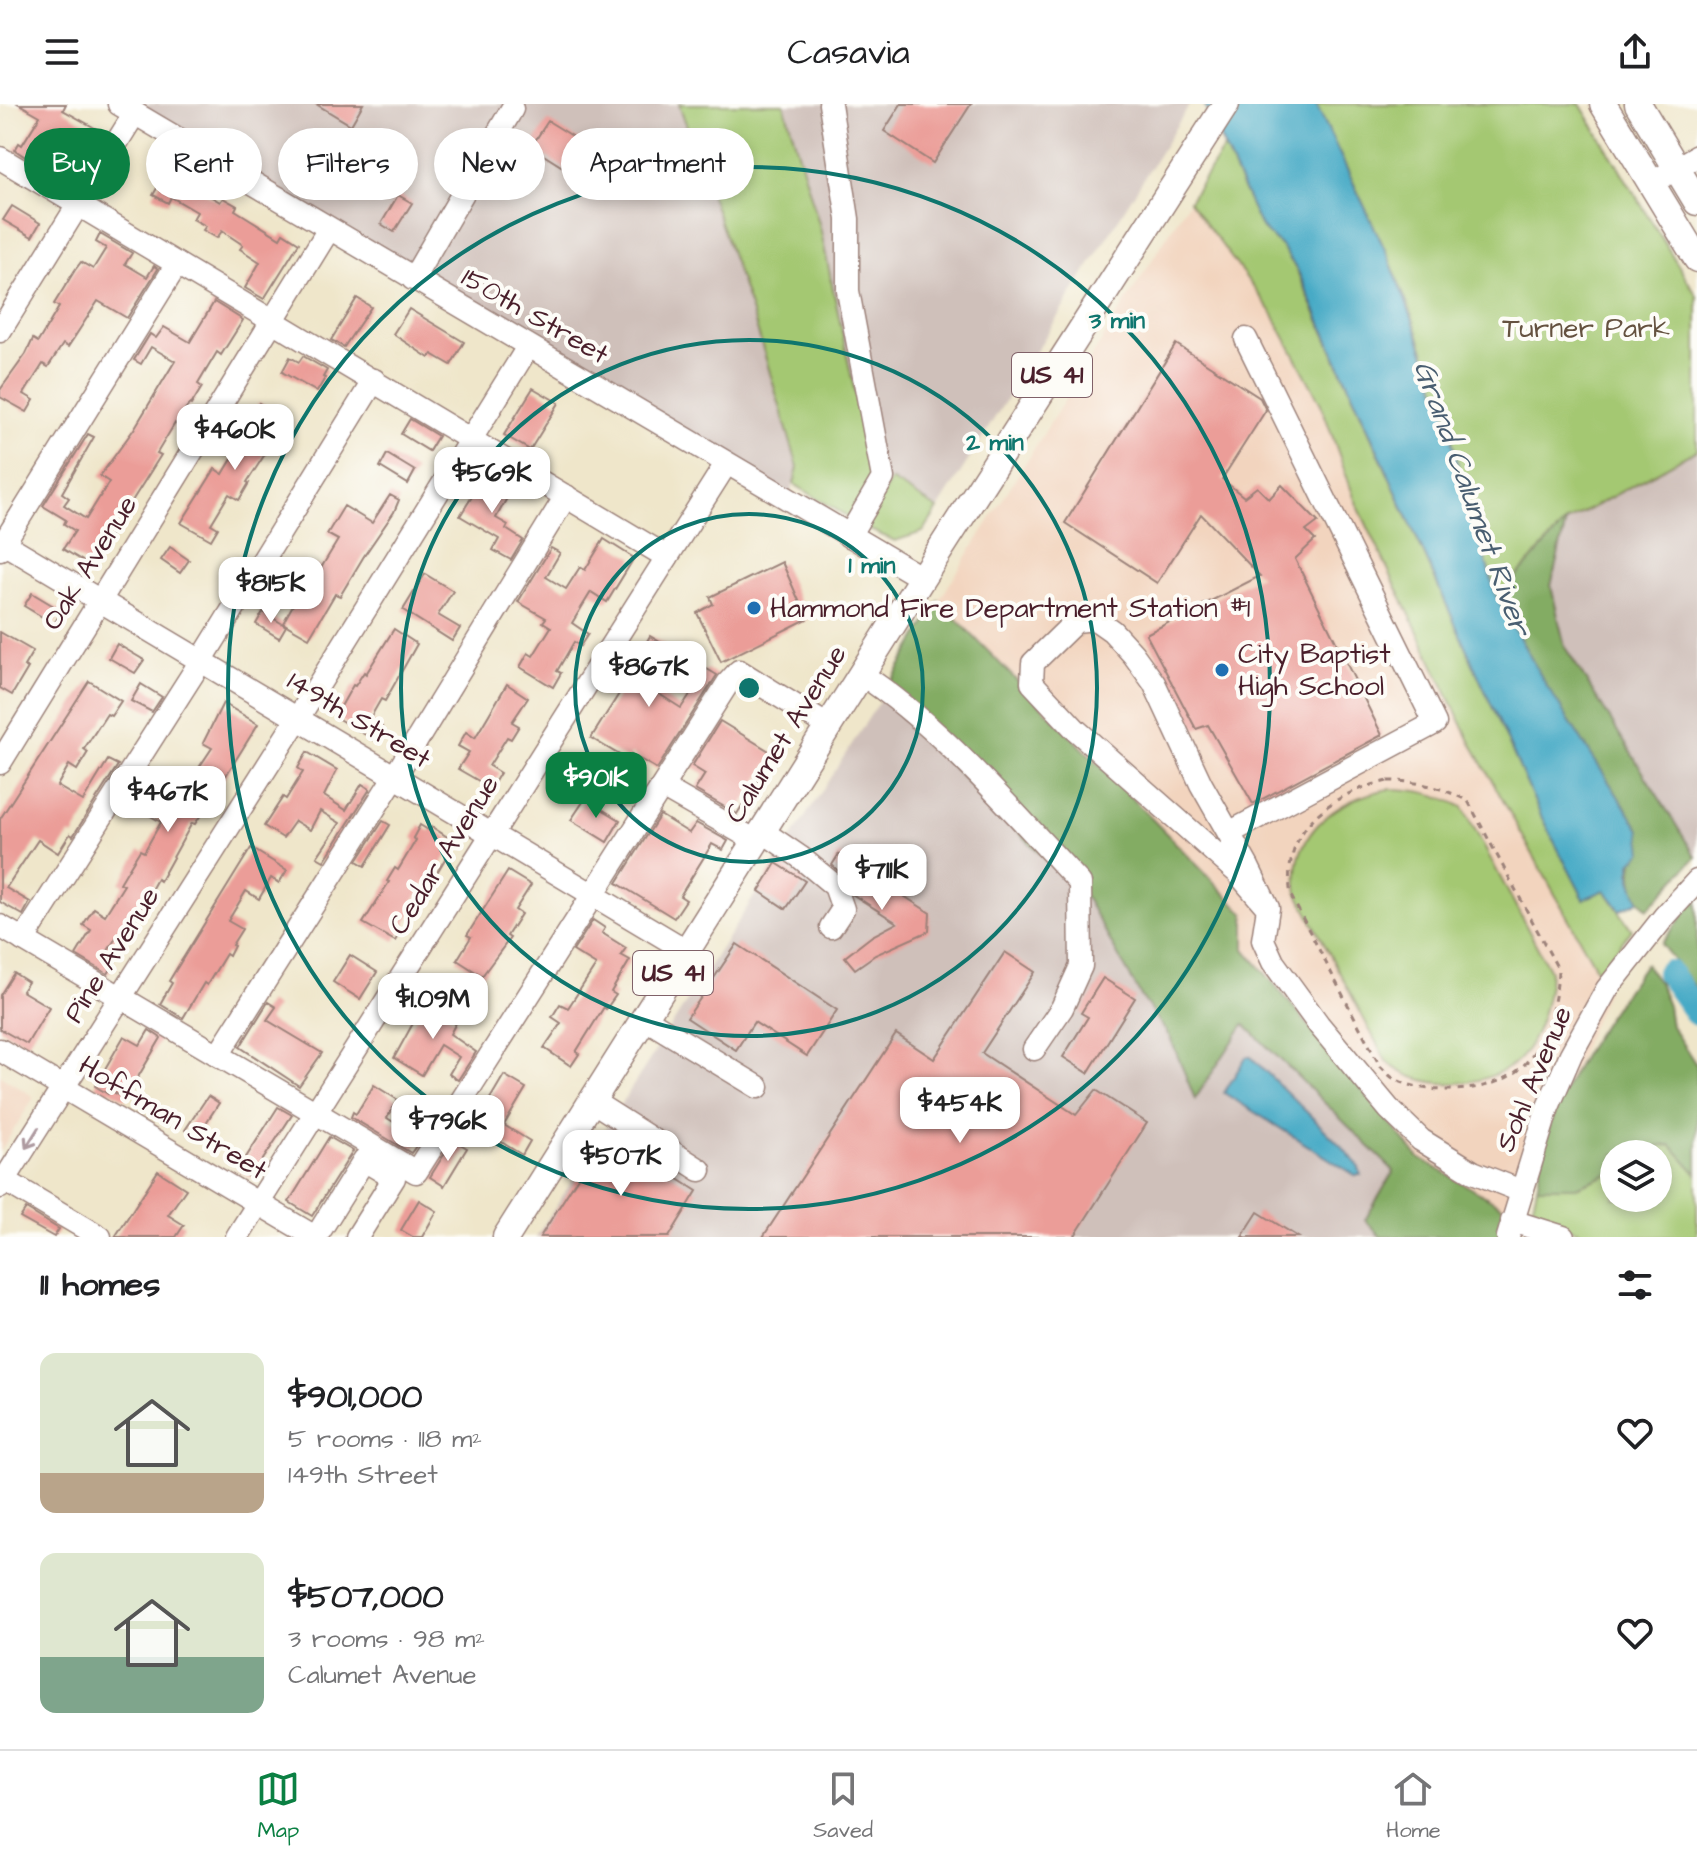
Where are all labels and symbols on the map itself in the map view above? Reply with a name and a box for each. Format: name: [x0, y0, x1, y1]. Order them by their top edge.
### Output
street label: 150th Street: [454, 258, 616, 374]
text: 3 min: [1088, 304, 1145, 338]
park label: Turner Park: [1502, 309, 1670, 348]
road number: US 41: [1012, 353, 1092, 397]
water label: Grand Calumet River: [1403, 355, 1542, 644]
pin: $460K: [179, 404, 291, 472]
text: 2 min: [965, 426, 1024, 460]
pin: $569K: [436, 447, 548, 515]
street label: Oak Avenue: [33, 488, 147, 638]
text: 1 min: [849, 549, 896, 583]
pin: $815K: [215, 557, 327, 625]
place label: Hammond Fire Department Station #1: [770, 589, 1251, 628]
marker: Hammond Fire Department Station #1: [745, 599, 763, 617]
place label: City Baptist High School: [1238, 635, 1391, 707]
street label: Calumet Avenue: [716, 638, 856, 830]
pin: $867K: [593, 641, 705, 709]
marker: City Baptist High School: [1213, 661, 1231, 679]
street label: 149th Street: [280, 662, 439, 779]
centre of rings: [735, 674, 763, 702]
pin: $901K: [540, 752, 652, 820]
pin: $467K: [112, 766, 224, 834]
street label: Cedar Avenue: [379, 768, 509, 942]
pin: $711K: [826, 844, 938, 912]
street label: Pine Avenue: [55, 880, 169, 1030]
road number: US 41: [633, 951, 713, 995]
pin: $1.09M: [368, 973, 498, 1041]
street label: Sohl Avenue: [1486, 1000, 1582, 1158]
street label: Hoffman Street: [71, 1046, 275, 1190]
pin: $454K: [904, 1077, 1016, 1145]
pin: $796K: [392, 1095, 504, 1163]
one-way arrow: [24, 1126, 40, 1149]
pin: $507K: [565, 1130, 677, 1198]

